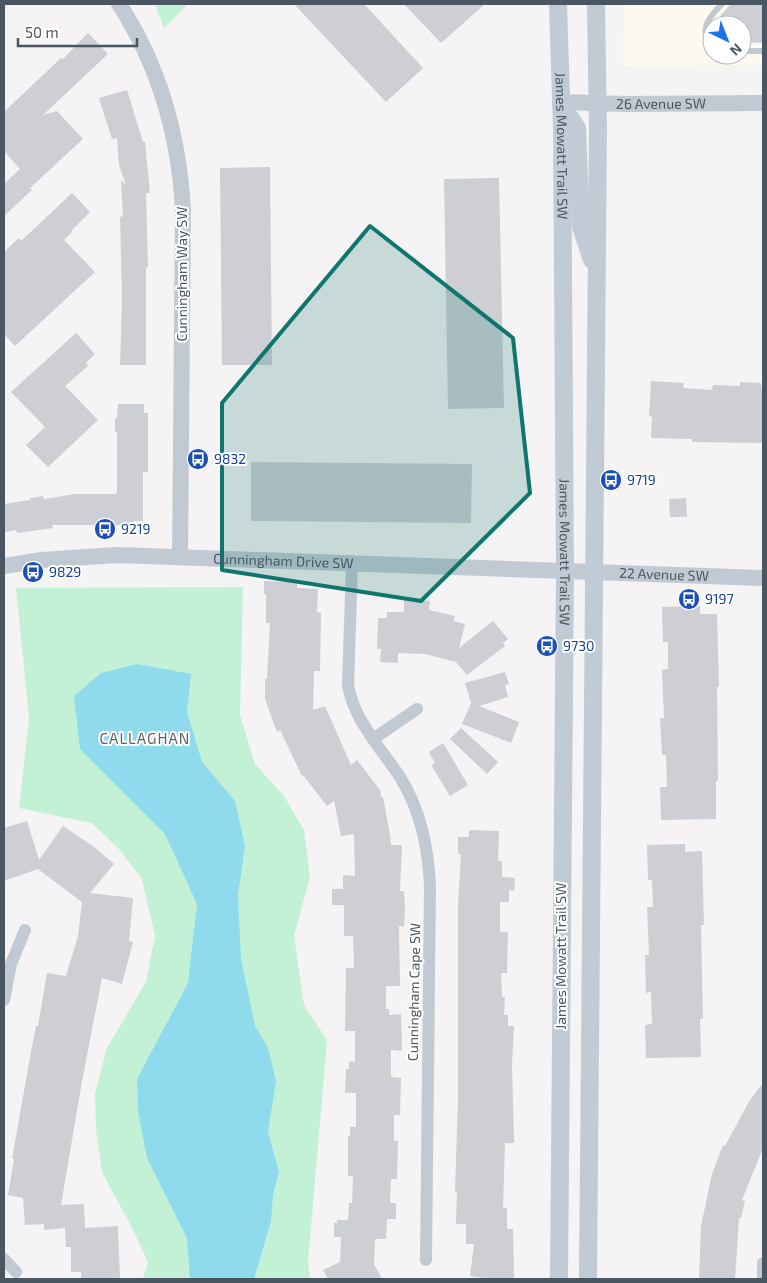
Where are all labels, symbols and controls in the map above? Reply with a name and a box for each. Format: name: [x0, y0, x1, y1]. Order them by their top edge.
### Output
scale bar: [18, 15, 136, 47]
north arrow: [702, 15, 752, 65]
text: 50 m: [25, 23, 59, 41]
text: N: [727, 40, 746, 60]
street label: James Mowatt Trail SW: [552, 72, 572, 220]
street label: 26 Avenue SW: [616, 94, 706, 112]
street label: Cunningham Way SW: [173, 207, 190, 341]
bus stop icon: 9832: [186, 447, 210, 471]
place label: 9832: [214, 450, 246, 467]
bus stop icon: 9719: [599, 468, 623, 492]
place label: 9719: [627, 471, 656, 488]
street label: James Mowatt Trail SW: [556, 478, 574, 626]
bus stop icon: 9219: [93, 517, 117, 541]
place label: 9219: [121, 520, 150, 537]
street label: Cunningham Drive SW: [213, 549, 354, 571]
bus stop icon: 9829: [21, 560, 45, 584]
place label: 9829: [49, 563, 81, 580]
street label: 22 Avenue SW: [619, 564, 709, 584]
bus stop icon: 9197: [677, 587, 701, 611]
place label: 9197: [705, 590, 734, 607]
bus stop icon: 9730: [535, 634, 559, 658]
place label: 9730: [563, 637, 594, 654]
district label: CALLAGHAN: [100, 729, 190, 747]
street label: James Mowatt Trail SW: [552, 883, 569, 1029]
street label: Cunningham Cape SW: [404, 923, 423, 1061]

